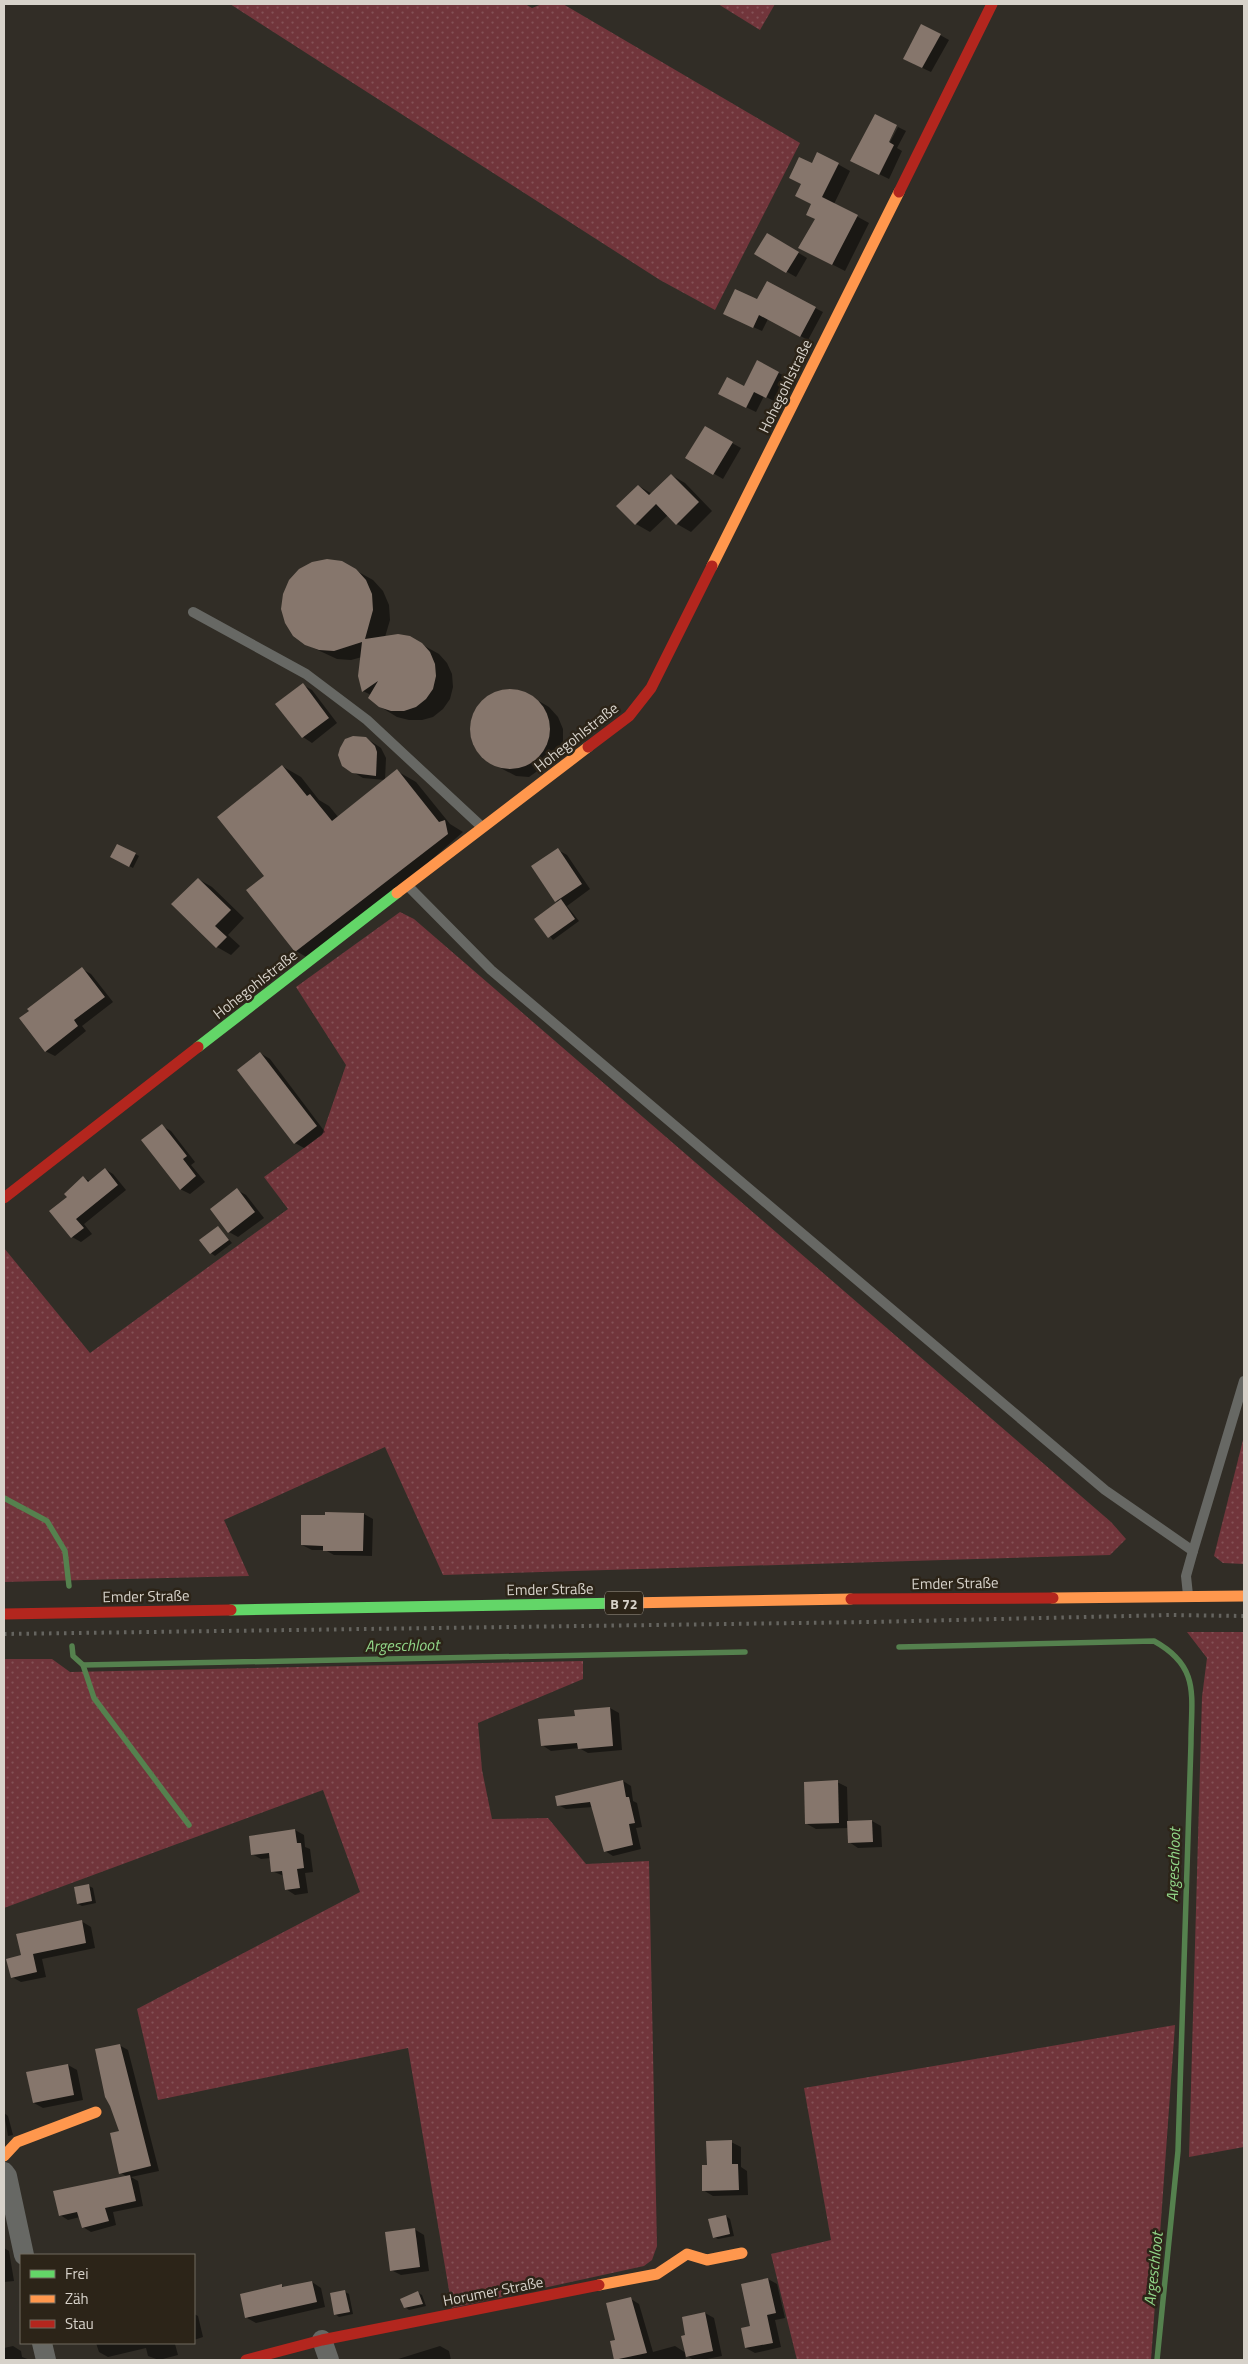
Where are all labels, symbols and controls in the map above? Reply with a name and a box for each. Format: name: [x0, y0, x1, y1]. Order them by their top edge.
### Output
street label: Hohegohlstraße: [752, 335, 818, 437]
street label: Hohegohlstraße: [529, 697, 623, 777]
street label: Hohegohlstraße: [208, 944, 302, 1024]
street label: Emder Straße: [911, 1571, 999, 1595]
street label: Emder Straße: [506, 1577, 594, 1601]
street label: Emder Straße: [102, 1584, 190, 1608]
road number: B 72: [605, 1592, 643, 1615]
water label: Argeschloot: [365, 1632, 441, 1658]
water label: Argeschloot: [1160, 1826, 1186, 1903]
water label: Argeschloot: [1137, 2229, 1169, 2307]
legend: [20, 2254, 195, 2344]
text: Frei: [65, 2262, 88, 2285]
street label: Horumer Straße: [441, 2270, 545, 2312]
text: Zäh: [65, 2287, 89, 2310]
text: Stau: [65, 2312, 94, 2335]

